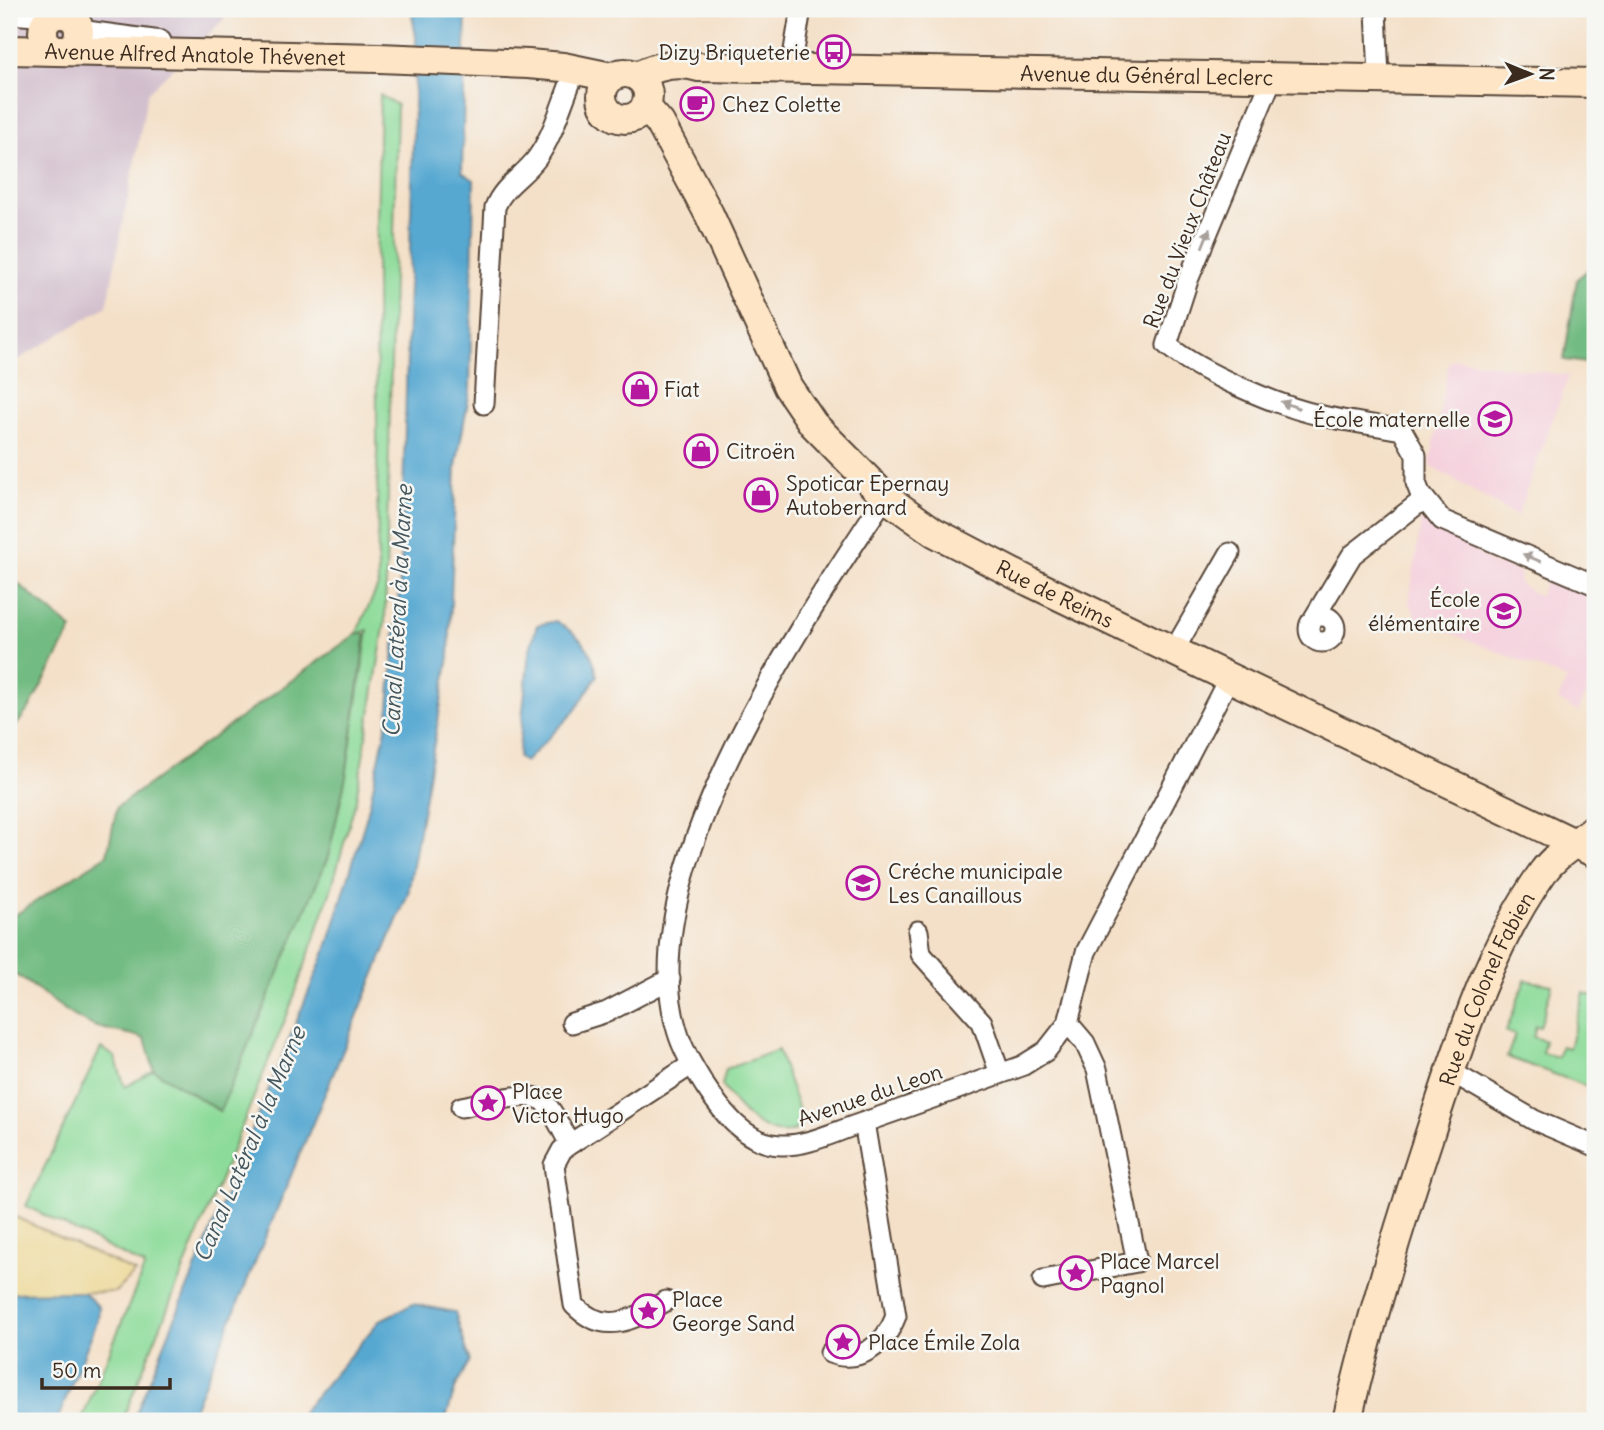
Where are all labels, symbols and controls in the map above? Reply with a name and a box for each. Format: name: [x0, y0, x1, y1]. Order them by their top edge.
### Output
bus stop icon: Dizy Briqueterie: [815, 33, 853, 71]
street label: Avenue Alfred Anatole Thévenet: [44, 37, 346, 71]
north arrow: [1496, 38, 1566, 108]
place label: Dizy Briqueterie: [659, 39, 810, 66]
street label: Avenue du Général Leclerc: [1020, 59, 1273, 91]
text: N: [1535, 68, 1559, 81]
cafe icon: Chez Colette: [678, 85, 716, 123]
place label: Chez Colette: [722, 91, 841, 118]
street label: Rue du Vieux Château: [1137, 128, 1237, 332]
one-way arrow: [1200, 227, 1211, 248]
shop icon: Fiat: [621, 370, 659, 408]
place label: Fiat: [664, 376, 700, 403]
one-way arrow: [1279, 399, 1300, 410]
school or university icon: École maternelle: [1476, 400, 1514, 438]
place label: École maternelle: [1313, 406, 1470, 433]
shop icon: Citroën: [682, 432, 720, 470]
place label: Citroën: [726, 438, 795, 465]
place label: Spoticar Epernay Autobernard: [786, 470, 949, 521]
shop icon: Spoticar Epernay Autobernard: [742, 476, 780, 514]
water label: Canal Latéral à la Marne: [376, 483, 418, 738]
one-way arrow: [1522, 552, 1543, 563]
street label: Rue de Reims: [992, 553, 1118, 634]
place label: École élémentaire: [1368, 586, 1480, 637]
school or university icon: École élémentaire: [1485, 592, 1523, 630]
place label: Créche municipale Les Canaillous: [888, 858, 1063, 909]
school or university icon: Créche municipale Les Canaillous: [844, 864, 882, 902]
street label: Rue du Colonel Fabien: [1433, 886, 1540, 1089]
water label: Canal Latéral à la Marne: [186, 1021, 312, 1266]
street label: Avenue du Leon: [794, 1058, 946, 1132]
place label: Place Victor Hugo: [512, 1078, 624, 1129]
place icon: Place Victor Hugo: [469, 1084, 507, 1122]
place label: Place Marcel Pagnol: [1100, 1248, 1219, 1299]
place icon: Place Marcel Pagnol: [1057, 1254, 1095, 1292]
place label: Place George Sand: [672, 1286, 795, 1337]
place icon: Place George Sand: [629, 1292, 667, 1330]
place icon: Place Émile Zola: [824, 1323, 862, 1361]
place label: Place Émile Zola: [868, 1329, 1020, 1356]
scale bar: [42, 1346, 170, 1390]
text: 50 m: [52, 1357, 101, 1384]

